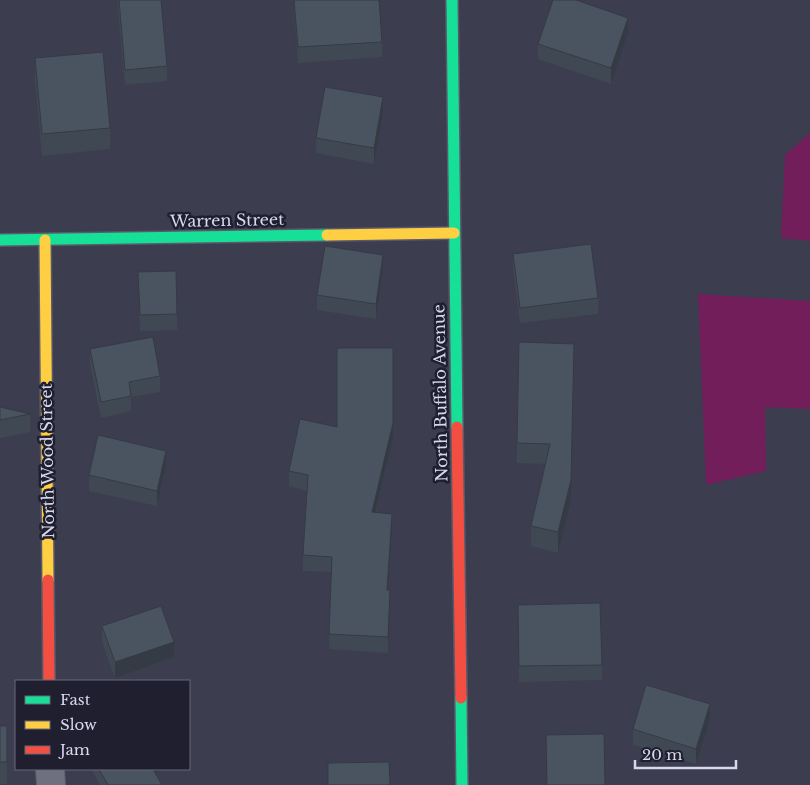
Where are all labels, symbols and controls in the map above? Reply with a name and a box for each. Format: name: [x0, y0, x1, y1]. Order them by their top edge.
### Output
street label: Warren Street: [169, 209, 284, 231]
street label: North Buffalo Avenue: [428, 304, 452, 482]
street label: North Wood Street: [36, 383, 58, 539]
legend: [15, 680, 190, 770]
text: Fast: [60, 690, 91, 709]
text: Slow: [60, 715, 97, 734]
scale bar: [635, 738, 736, 770]
text: Jam: [58, 740, 90, 759]
text: 20 m: [642, 745, 682, 764]

